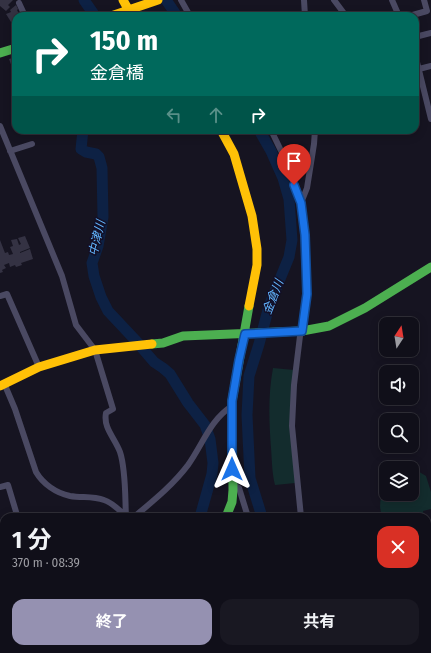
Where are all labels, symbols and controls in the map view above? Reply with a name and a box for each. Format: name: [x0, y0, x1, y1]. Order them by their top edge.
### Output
text: 150 m: [90, 24, 158, 57]
icon: right: [24, 28, 76, 80]
text: 金倉橋: [90, 62, 144, 84]
icon: left: [163, 104, 185, 126]
icon: ahead: [205, 104, 227, 126]
icon: right: [247, 104, 269, 126]
pin: [277, 144, 311, 185]
icon: arrive: [283, 150, 305, 172]
water label: 中津川: [86, 217, 108, 257]
water label: 金倉川: [260, 276, 287, 316]
north arrow: [379, 317, 419, 357]
map controls: [379, 317, 419, 501]
button: sound: [379, 365, 419, 405]
button: search: [379, 413, 419, 453]
position arrow: [211, 448, 253, 490]
button: layers: [379, 461, 419, 501]
text: 1 分: [12, 526, 51, 554]
button: close: [377, 526, 419, 568]
text: 370 m · 08:39: [12, 555, 80, 570]
button: 終了: [12, 599, 212, 645]
button: 共有: [220, 599, 419, 645]

